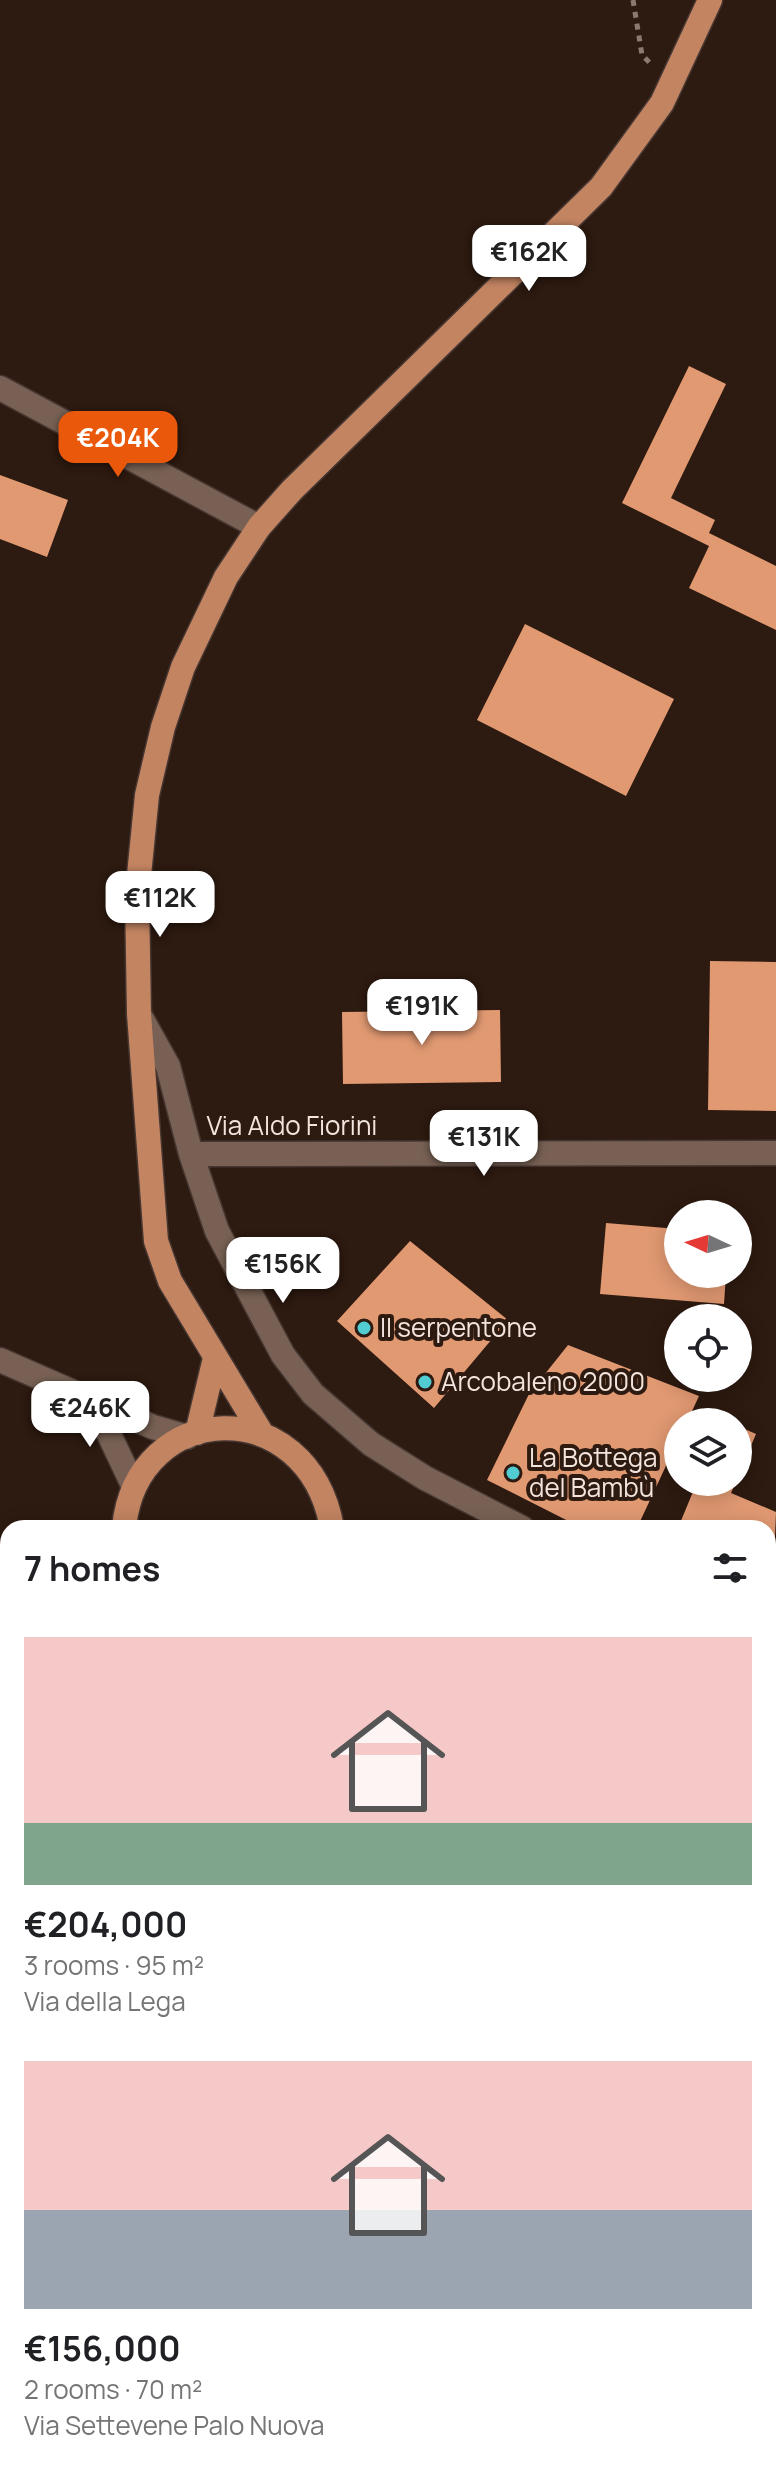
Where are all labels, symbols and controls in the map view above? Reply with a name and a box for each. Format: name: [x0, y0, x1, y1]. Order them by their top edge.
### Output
pin: €162K: [473, 225, 585, 293]
text: €162K: [490, 233, 568, 269]
pin: €204K: [62, 411, 174, 479]
text: €204K: [77, 419, 159, 455]
pin: €112K: [104, 871, 216, 939]
text: €112K: [124, 879, 196, 915]
pin: €191K: [366, 979, 478, 1047]
text: €191K: [385, 987, 459, 1023]
street label: Via Aldo Fiorini: [207, 1107, 377, 1143]
pin: €131K: [428, 1110, 540, 1178]
text: €131K: [448, 1118, 520, 1154]
north arrow: [664, 1200, 752, 1288]
map controls: [664, 1200, 752, 1496]
pin: €156K: [227, 1237, 339, 1305]
text: €156K: [244, 1245, 322, 1281]
button: locate: [664, 1304, 752, 1392]
place label: Il serpentone: [380, 1309, 537, 1345]
marker: Il serpentone: [355, 1319, 373, 1337]
place label: Arcobaleno 2000: [441, 1363, 645, 1399]
marker: Arcobaleno 2000: [416, 1373, 434, 1391]
pin: €246K: [34, 1381, 146, 1449]
text: €246K: [49, 1389, 131, 1425]
button: layers: [664, 1408, 752, 1496]
place label: La Bottega del Bambù: [529, 1439, 658, 1505]
marker: La Bottega del Bambù: [504, 1464, 522, 1482]
text: 7 homes: [24, 1545, 160, 1591]
icon: filters: [708, 1546, 752, 1590]
icon: home: [316, 1689, 460, 1833]
text: €204,000: [24, 1901, 187, 1947]
text: 3 rooms · 95 m²: [24, 1947, 204, 1983]
text: Via della Lega: [24, 1983, 186, 2019]
icon: home: [316, 2113, 460, 2257]
text: €156,000: [24, 2325, 181, 2371]
text: 2 rooms · 70 m²: [24, 2371, 202, 2407]
text: Via Settevene Palo Nuova: [24, 2407, 324, 2443]

